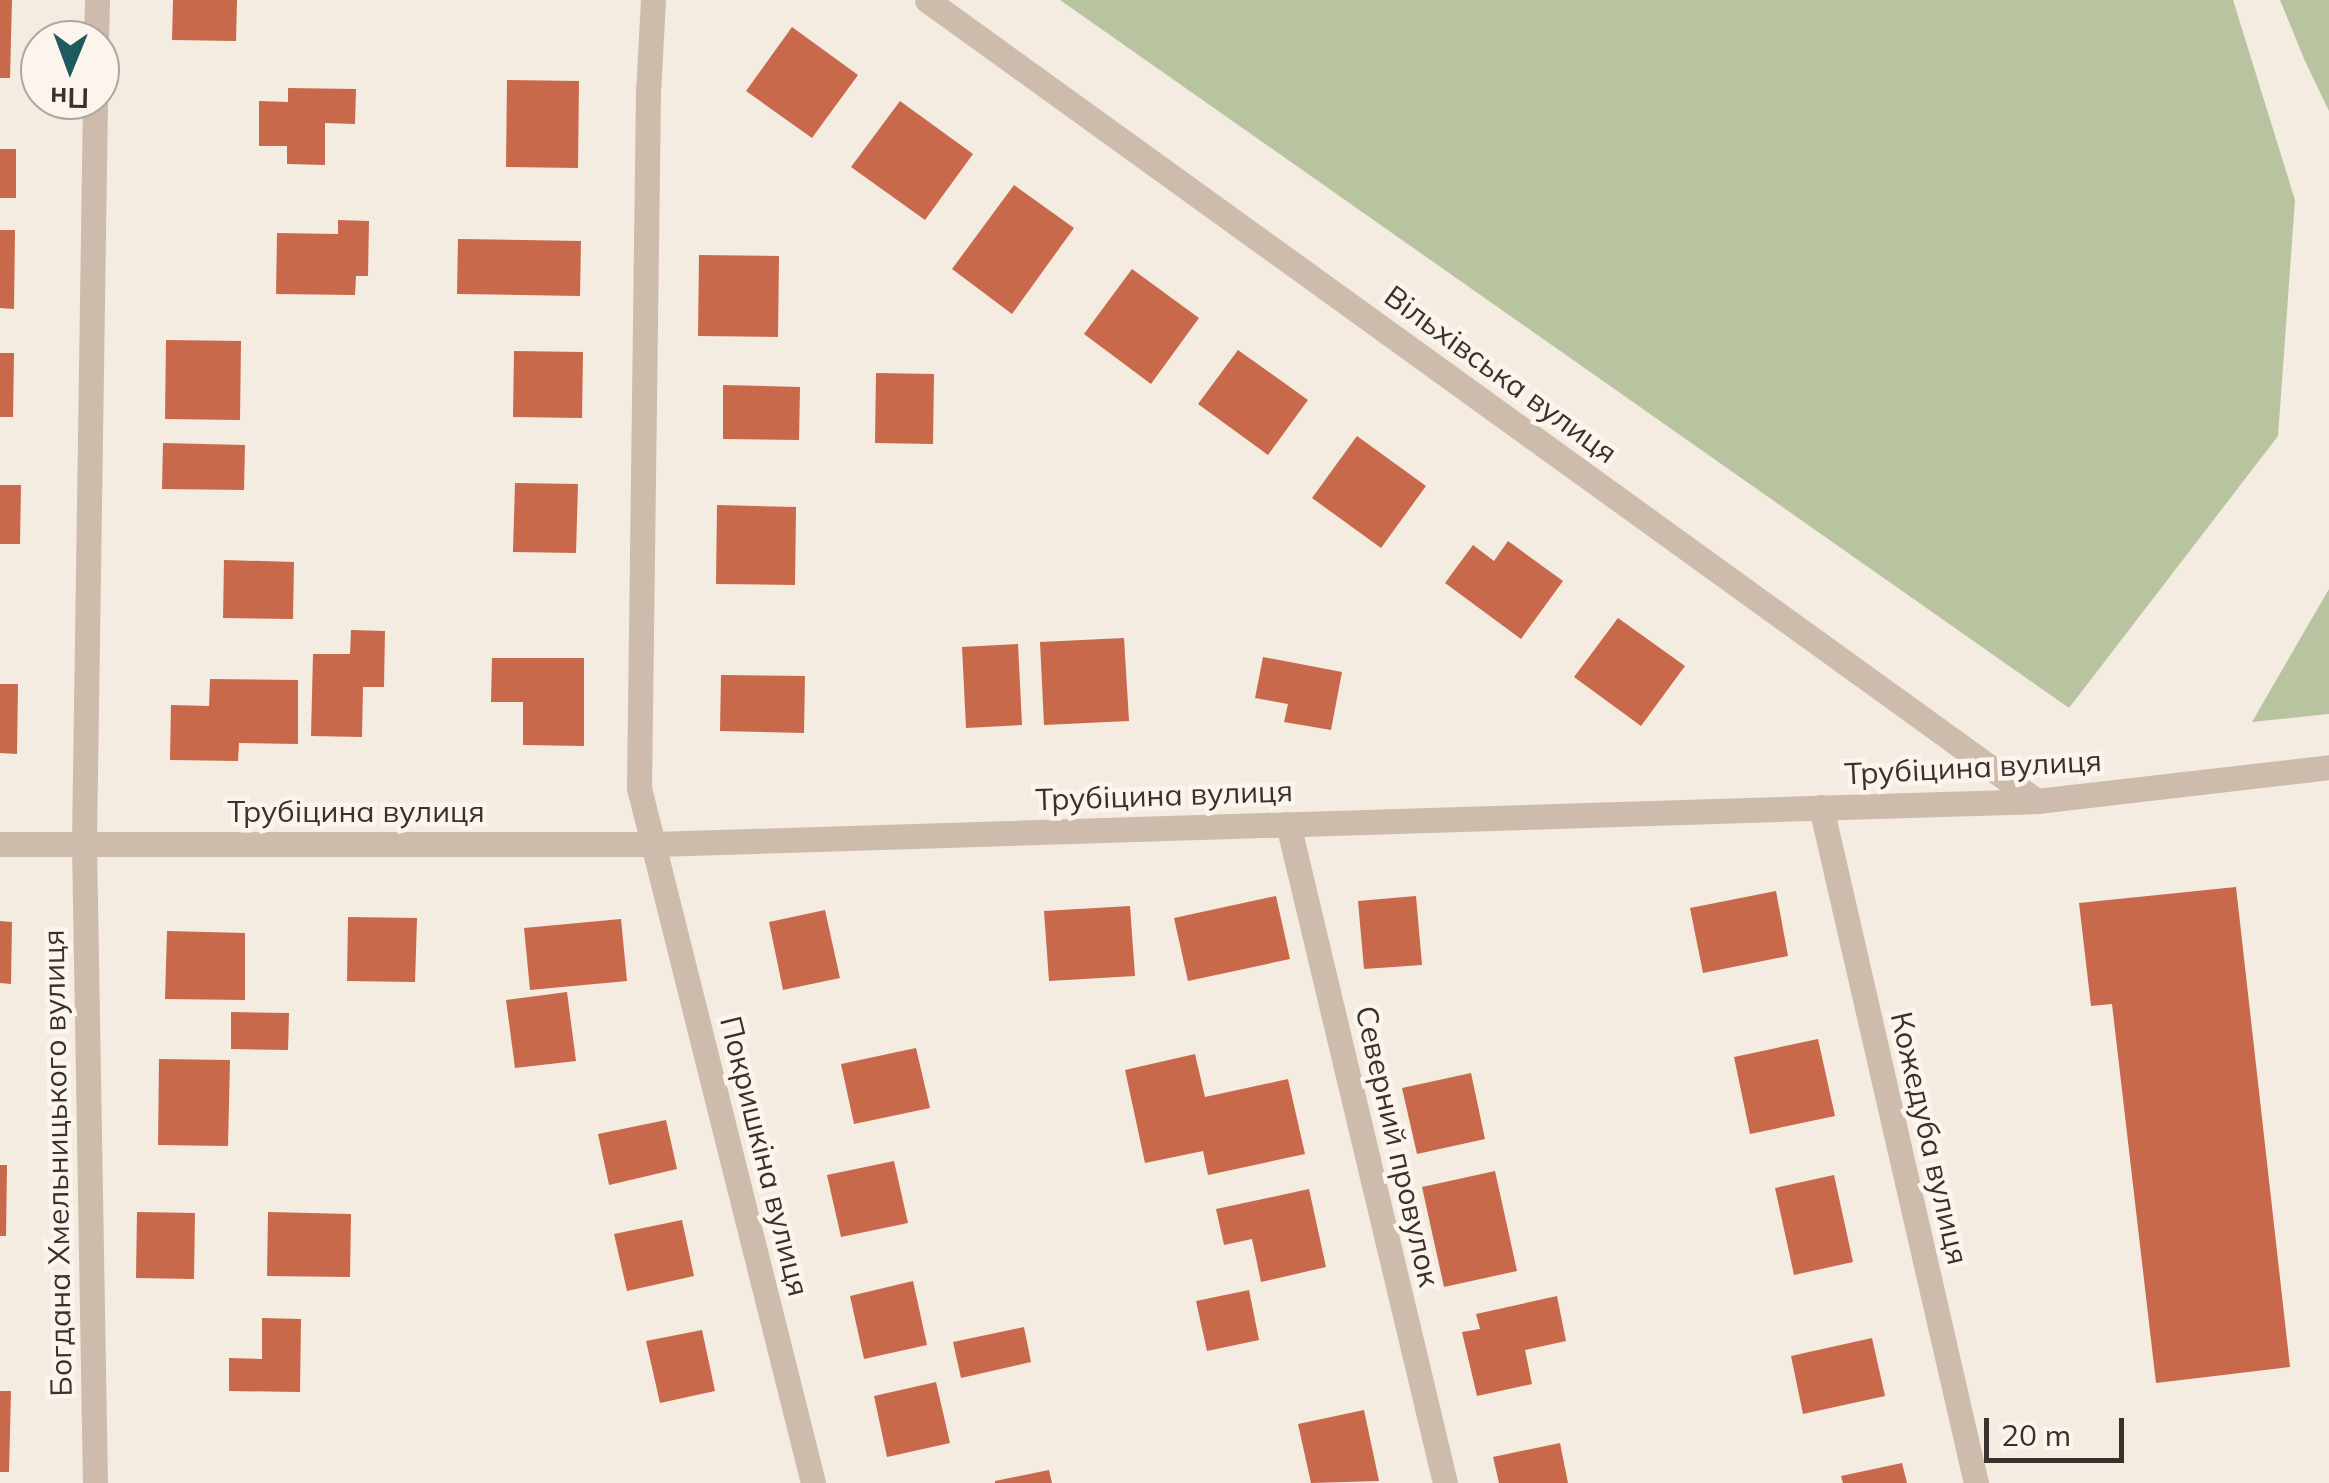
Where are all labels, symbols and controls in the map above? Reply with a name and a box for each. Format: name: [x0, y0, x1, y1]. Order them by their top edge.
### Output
north arrow: [20, 20, 120, 120]
text: Пн: [50, 81, 89, 116]
street label: Вільхівська вулиця: [1378, 278, 1624, 470]
street label: Трубіцина вулиця: [1843, 742, 2103, 792]
street label: Трубіцина вулиця: [1035, 773, 1293, 817]
street label: Трубіцина вулиця: [227, 793, 485, 829]
street label: Богдана Хмельницького вулиця: [35, 929, 79, 1397]
street label: Северний провулок: [1348, 1002, 1448, 1290]
street label: Кожедуба вулиця: [1883, 1008, 1977, 1268]
street label: Покришкіна вулиця: [713, 1012, 817, 1300]
scale bar: [1989, 1398, 2129, 1460]
text: 20 m: [2001, 1416, 2071, 1454]

